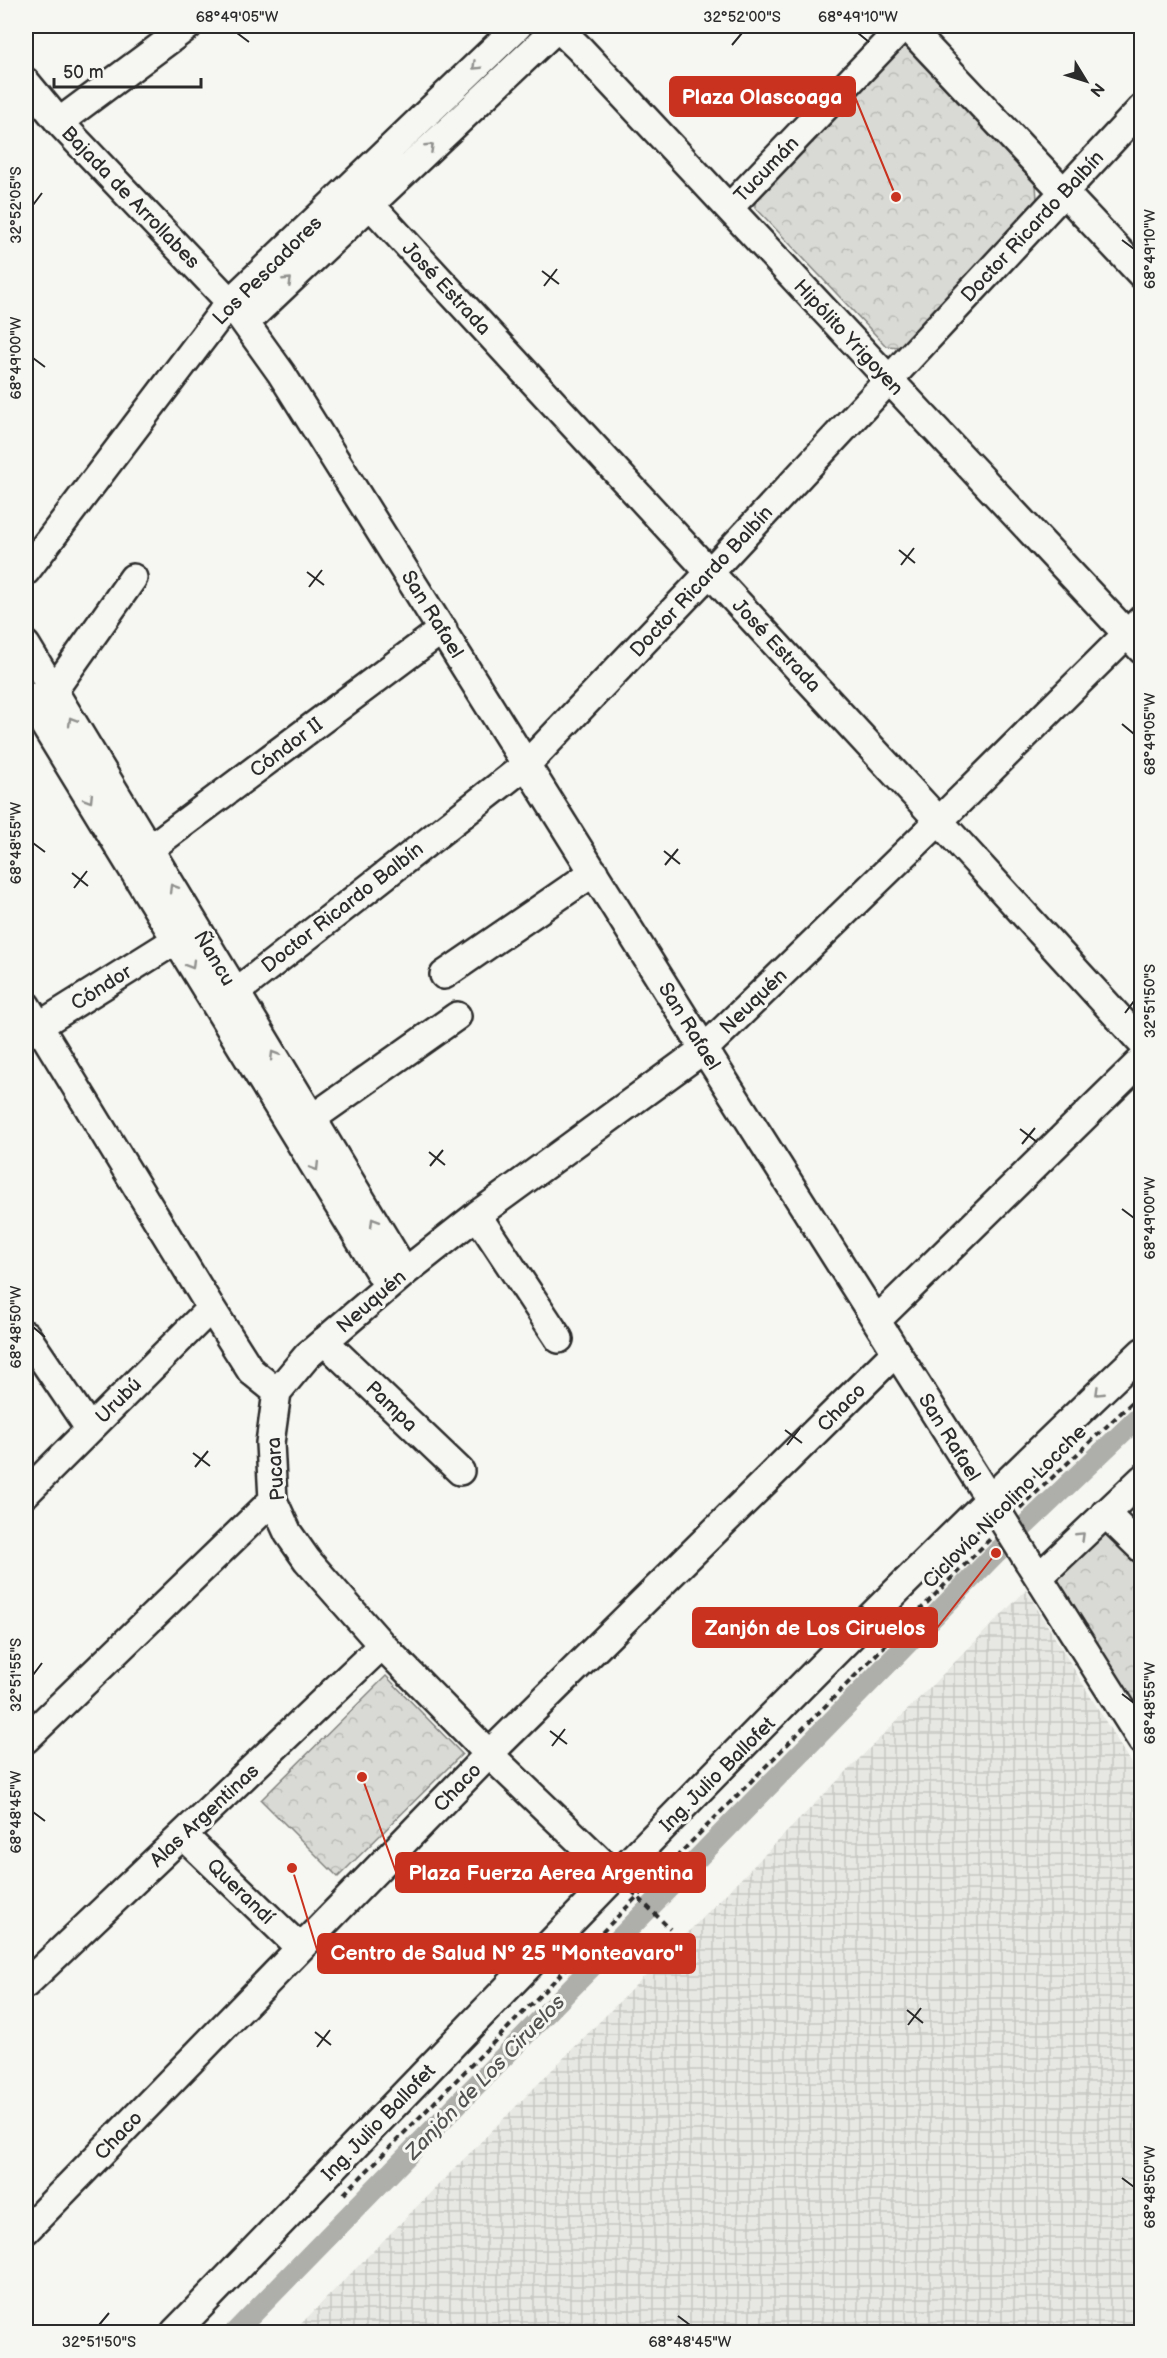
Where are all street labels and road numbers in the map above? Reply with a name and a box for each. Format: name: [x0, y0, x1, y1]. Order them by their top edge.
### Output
street label: Bajada de Arrollabes: [56, 121, 205, 274]
street label: Tucumán: [729, 132, 804, 208]
street label: Doctor Ricardo Balbín: [956, 146, 1109, 307]
street label: Los Pescadores: [208, 211, 327, 330]
street label: José Estrada: [397, 237, 496, 340]
street label: Hipólito Yrigoyen: [788, 275, 908, 401]
street label: Doctor Ricardo Balbín: [625, 501, 778, 662]
street label: San Rafael: [396, 566, 468, 663]
street label: José Estrada: [727, 594, 826, 697]
street label: Cóndor II: [246, 713, 328, 783]
street label: Doctor Ricardo Balbín: [257, 837, 428, 978]
street label: Ñancu: [188, 927, 240, 990]
street label: Cóndor: [67, 960, 137, 1016]
street label: Neuquén: [715, 964, 792, 1040]
street label: San Rafael: [653, 978, 725, 1075]
street label: Neuquén: [332, 1265, 411, 1338]
street label: Urubú: [91, 1373, 147, 1429]
street label: Pampa: [360, 1376, 422, 1437]
street label: Chaco: [813, 1379, 871, 1437]
street label: San Rafael: [913, 1389, 985, 1486]
street label: Ciclovía Nicolino Locche: [918, 1420, 1092, 1594]
street label: Pucara: [262, 1436, 290, 1502]
street label: Ing. Julio Ballofet: [655, 1712, 780, 1837]
street label: Chaco: [429, 1758, 487, 1817]
street label: Alas Argentinas: [145, 1759, 264, 1872]
street label: Querandí: [202, 1854, 279, 1930]
street label: Ing. Julio Ballofet: [317, 2059, 441, 2186]
street label: Chaco: [90, 2106, 148, 2165]

